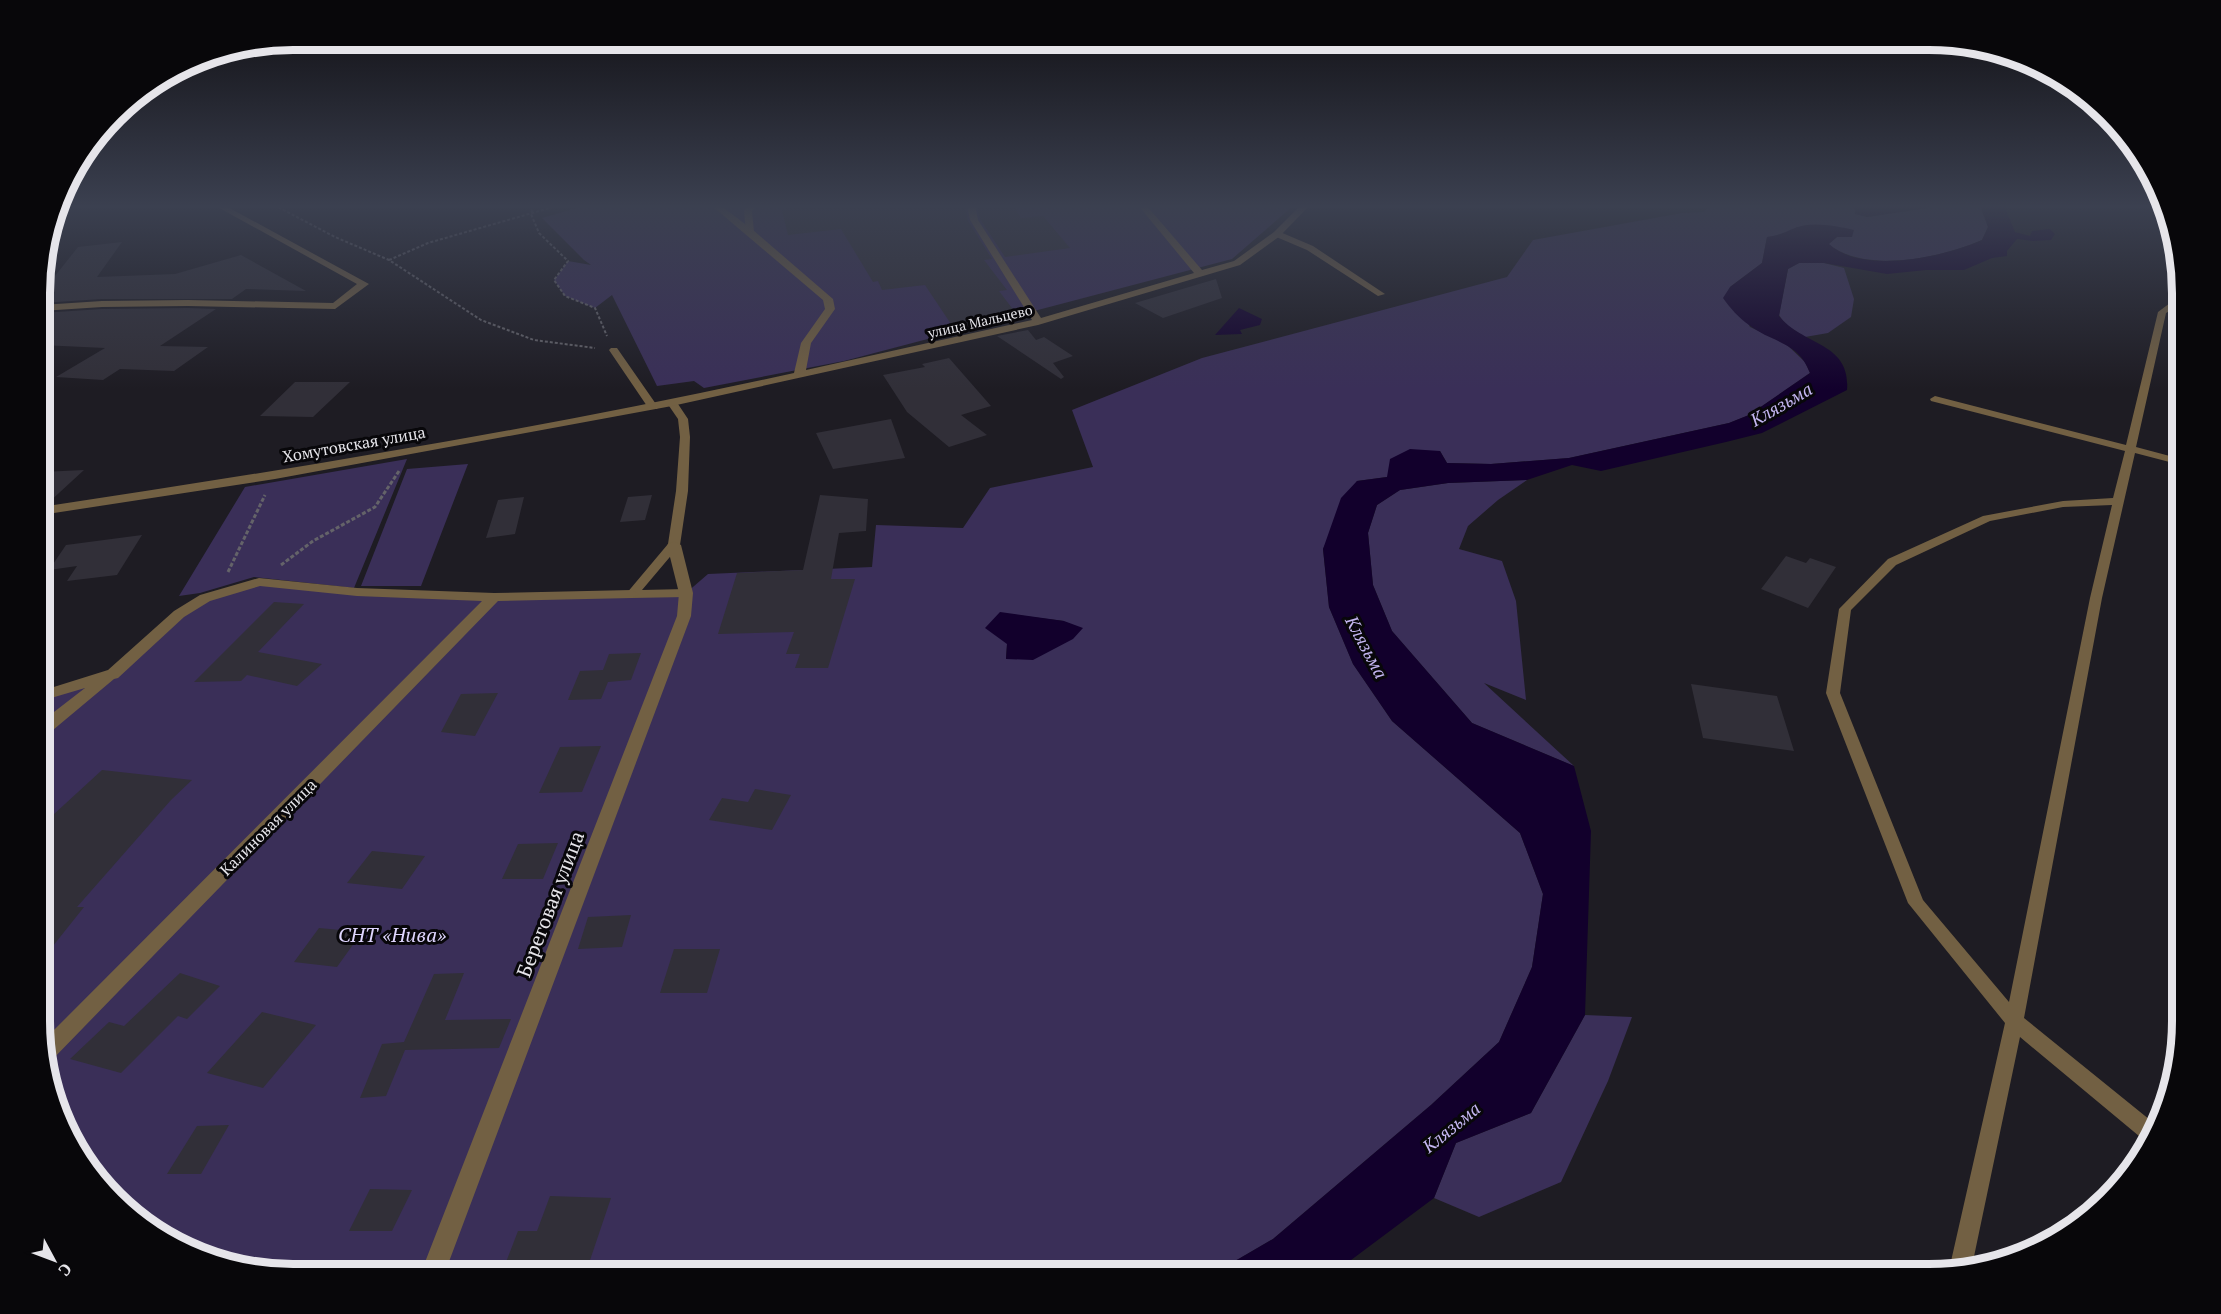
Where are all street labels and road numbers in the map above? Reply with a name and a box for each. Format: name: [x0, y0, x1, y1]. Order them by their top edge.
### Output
street label: улица Мальцево: [925, 300, 1034, 342]
street label: Хомутовская улица: [281, 421, 427, 467]
street label: Калиновая улица: [215, 774, 321, 880]
street label: Береговая улица: [510, 827, 590, 981]

